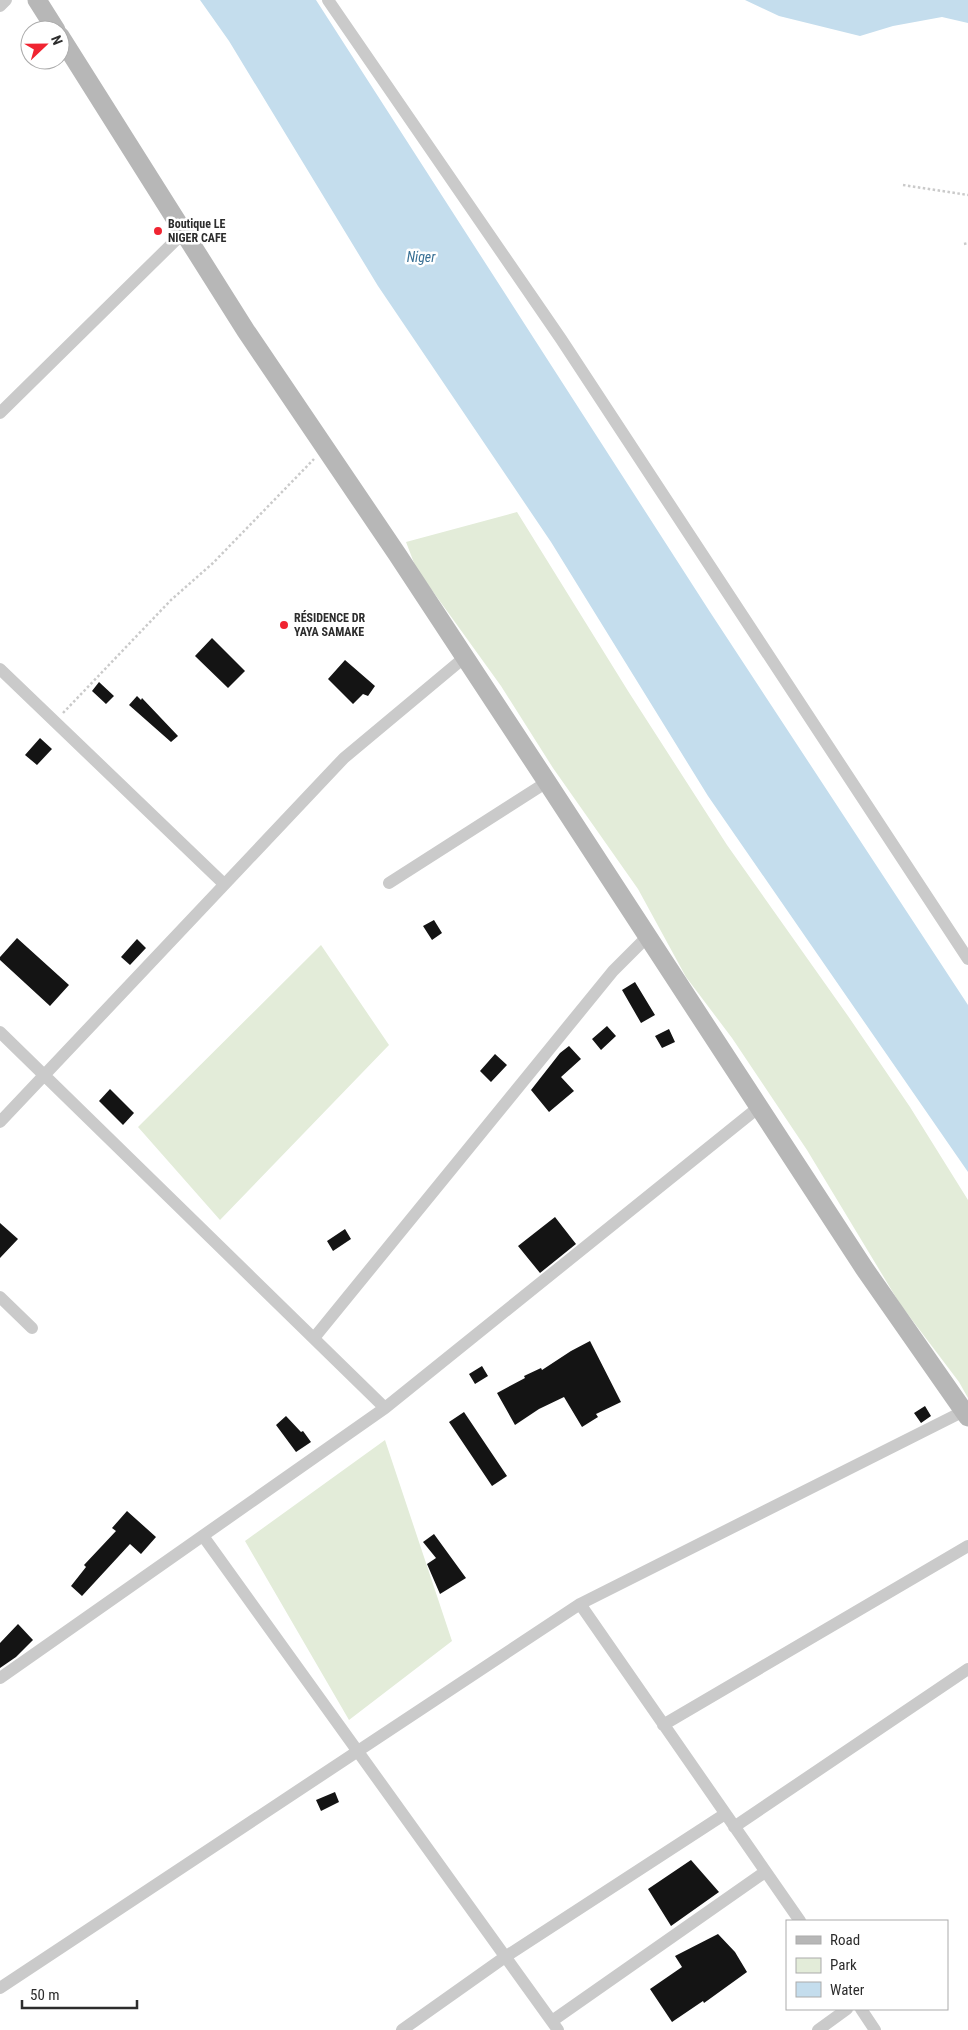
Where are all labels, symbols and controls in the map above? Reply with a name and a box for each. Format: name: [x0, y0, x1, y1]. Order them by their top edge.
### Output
north arrow: [20, 20, 70, 70]
text: N: [48, 33, 66, 47]
place label: Boutique LE NIGER CAFE: [168, 217, 227, 245]
marker: Boutique LE NIGER CAFE: [152, 225, 164, 237]
water label: Niger: [407, 249, 436, 265]
place label: RÉSIDENCE DR YAYA SAMAKE: [294, 610, 366, 639]
marker: RÉSIDENCE DR YAYA SAMAKE: [278, 619, 290, 631]
legend: [786, 1920, 948, 2010]
text: Road: [830, 1931, 860, 1949]
text: Park: [830, 1956, 857, 1974]
scale bar: [22, 1978, 138, 2010]
text: Water: [830, 1981, 865, 1999]
text: 50 m: [30, 1986, 60, 2004]

